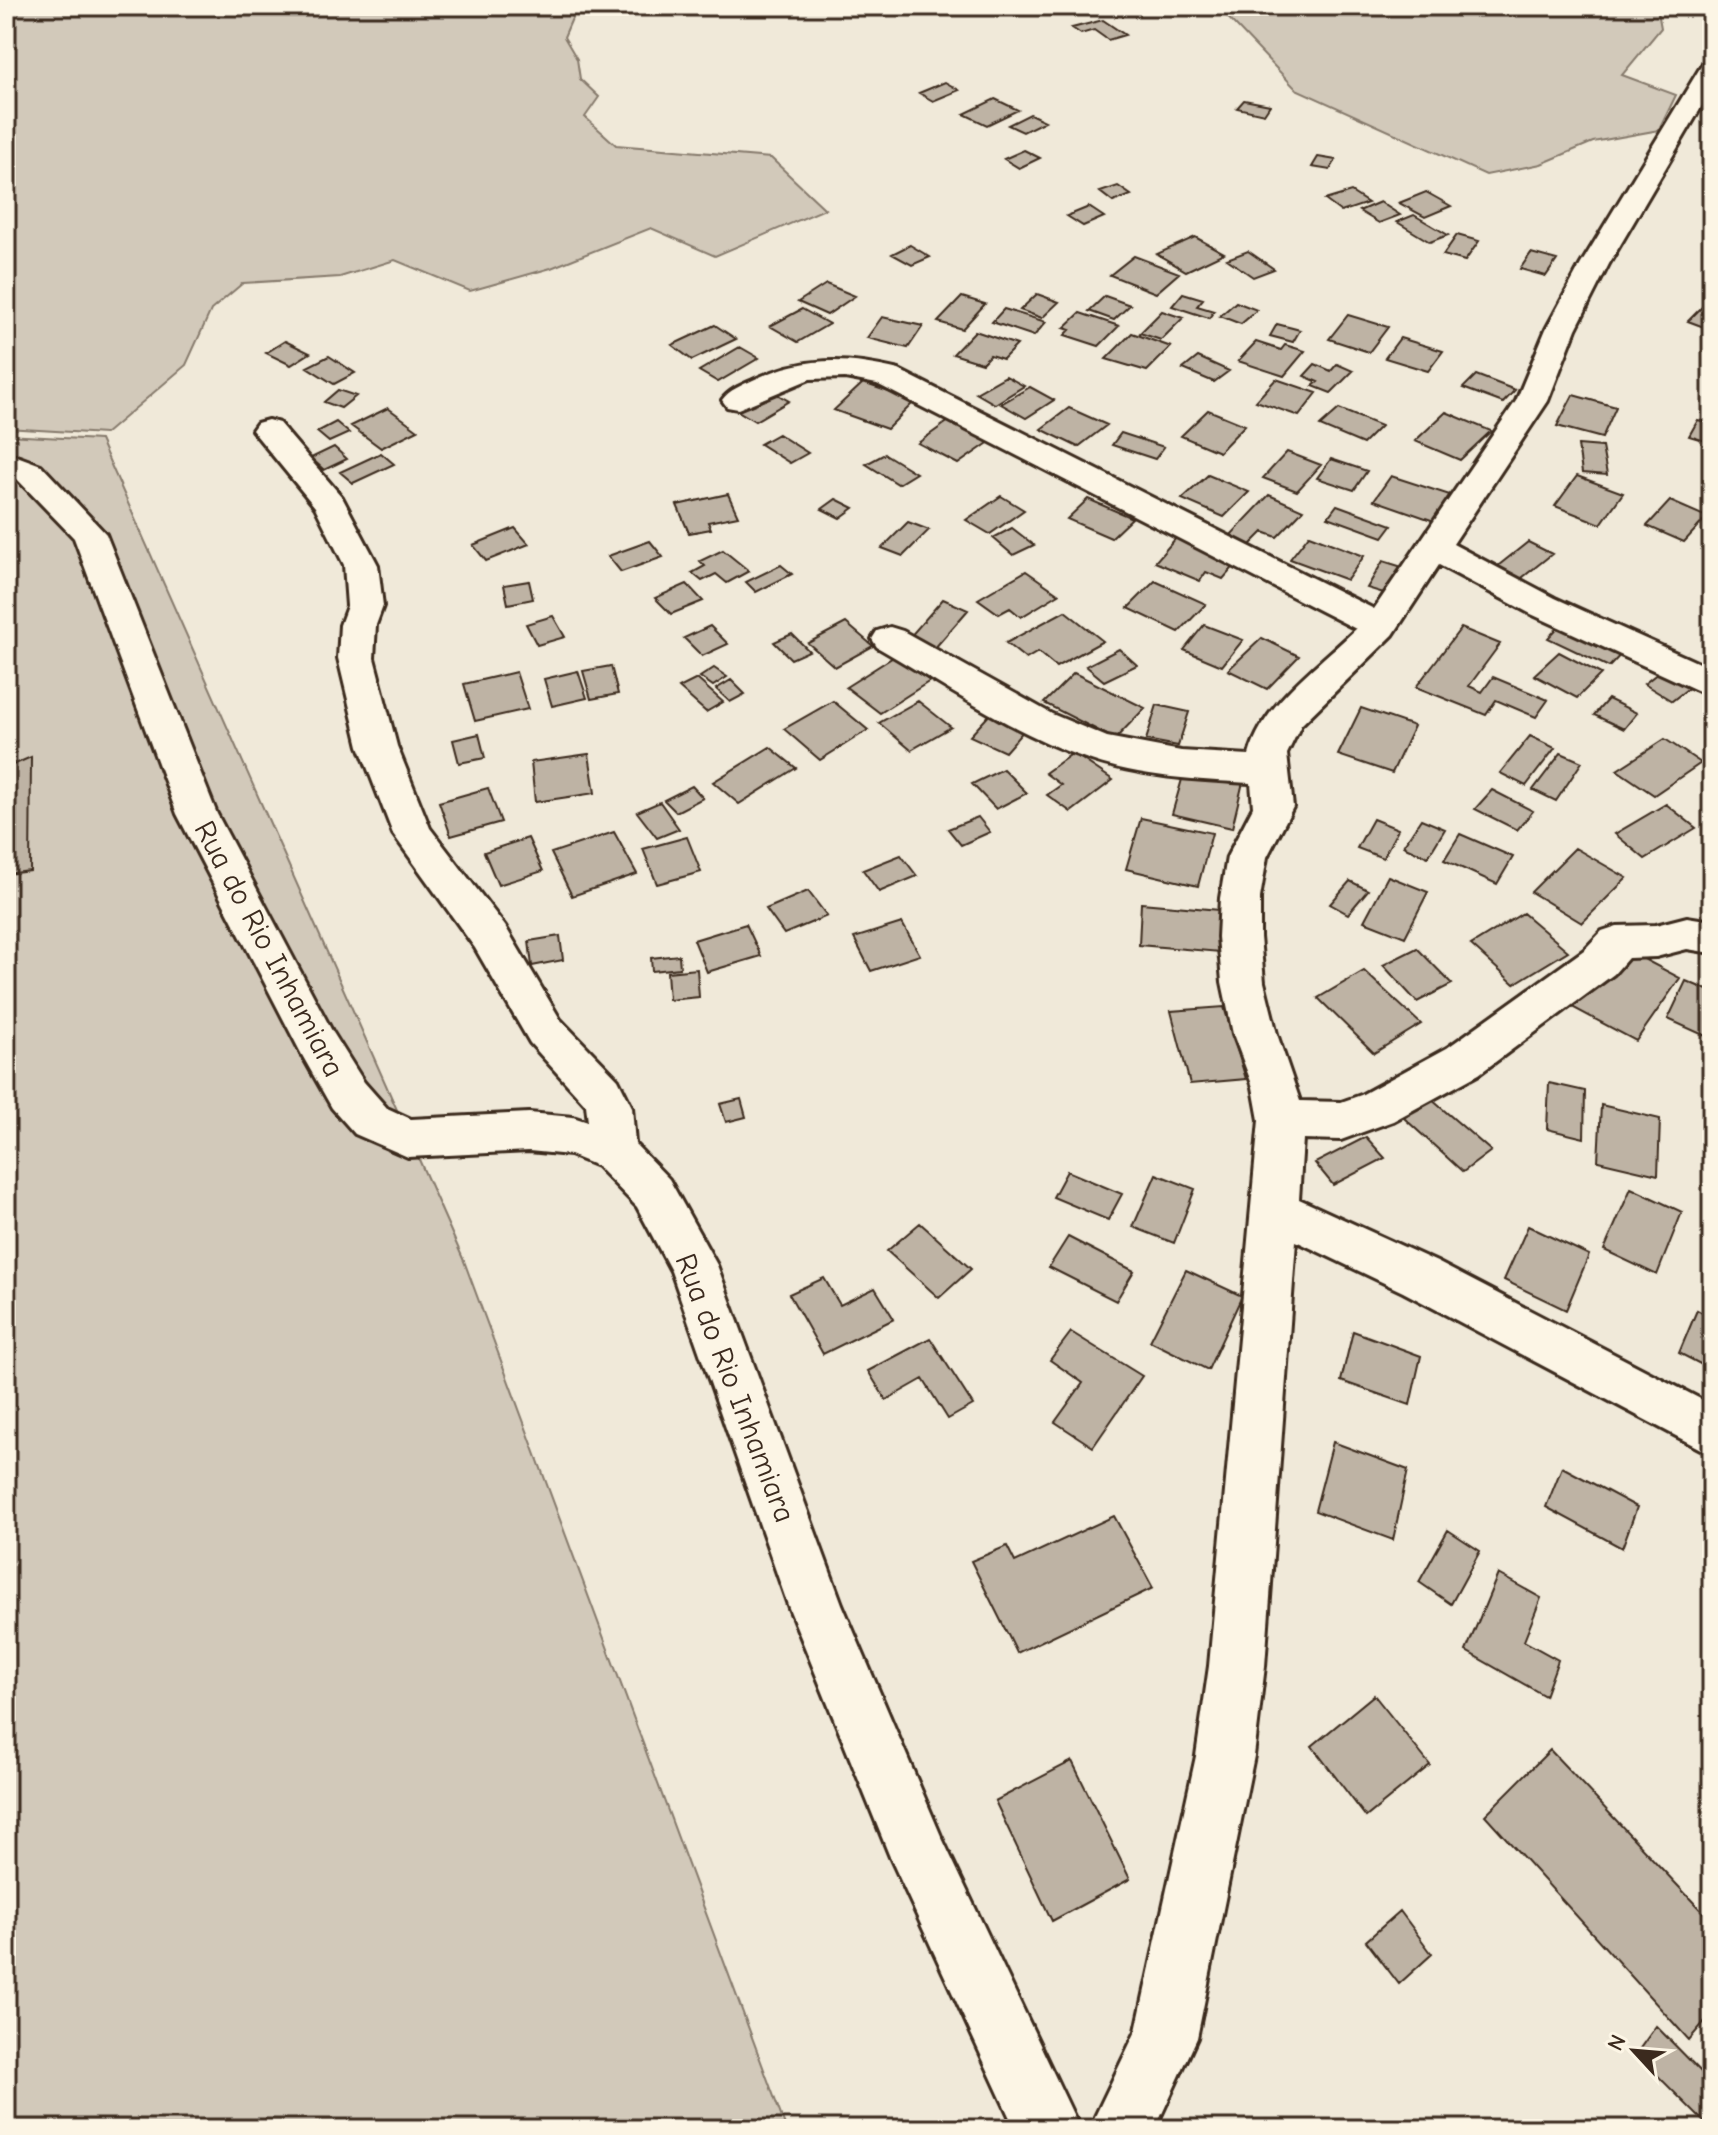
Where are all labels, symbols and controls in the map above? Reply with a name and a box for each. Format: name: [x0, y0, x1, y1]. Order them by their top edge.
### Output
street label: Rua do Rio Inhamiara: [187, 815, 351, 1083]
street label: Rua do Rio Inhamiara: [668, 1249, 802, 1527]
north arrow: [1594, 2011, 1674, 2091]
text: N: [1602, 2031, 1632, 2055]

